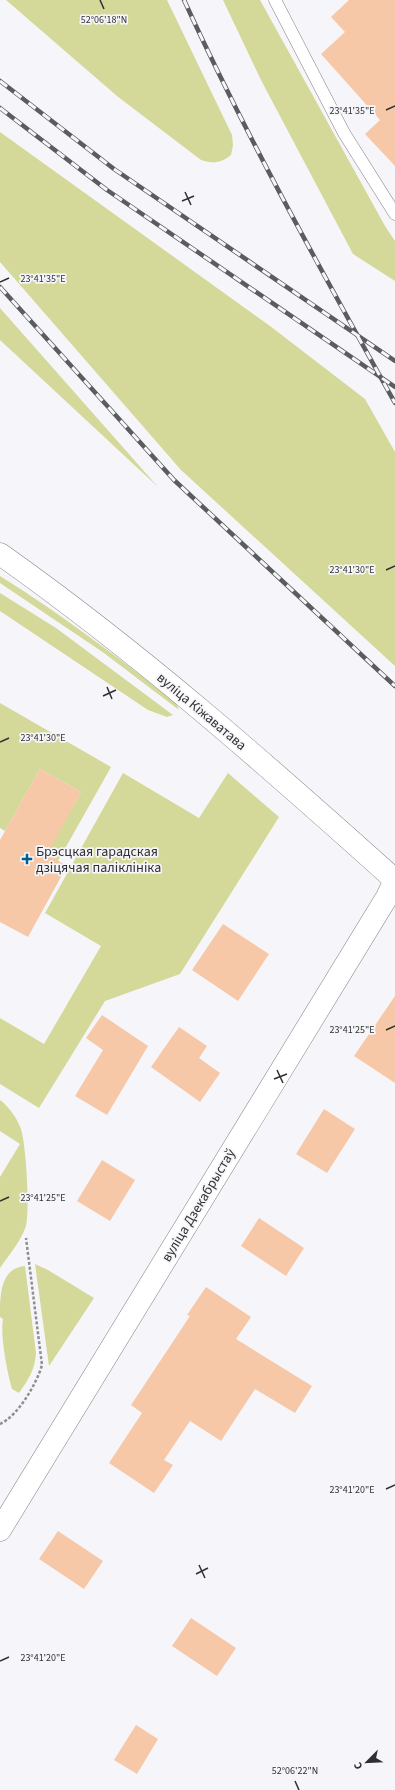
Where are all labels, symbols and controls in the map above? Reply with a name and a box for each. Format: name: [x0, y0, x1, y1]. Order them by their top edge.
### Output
text: 52°06'18"N: [81, 13, 127, 27]
text: 23°41'35"E: [329, 104, 375, 118]
text: 23°41'35"E: [20, 272, 66, 286]
text: 23°41'30"E: [329, 563, 375, 577]
street label: вуліца Кіжаватава: [152, 668, 251, 755]
text: 23°41'30"E: [20, 731, 66, 745]
place label: Брэсцкая гарадская дзіцячая паліклініка: [36, 842, 161, 878]
marker: Брэсцкая гарадская дзіцячая паліклініка: [21, 853, 33, 865]
text: 23°41'25"E: [329, 1023, 375, 1037]
street label: вуліца Дзекабрыстаў: [157, 1145, 241, 1266]
text: 23°41'25"E: [20, 1191, 66, 1205]
text: 23°41'20"E: [329, 1483, 375, 1497]
text: 23°41'20"E: [20, 1651, 66, 1665]
north arrow: [347, 1742, 387, 1782]
text: С: [350, 1759, 366, 1772]
text: 52°06'22"N: [272, 1764, 318, 1778]

